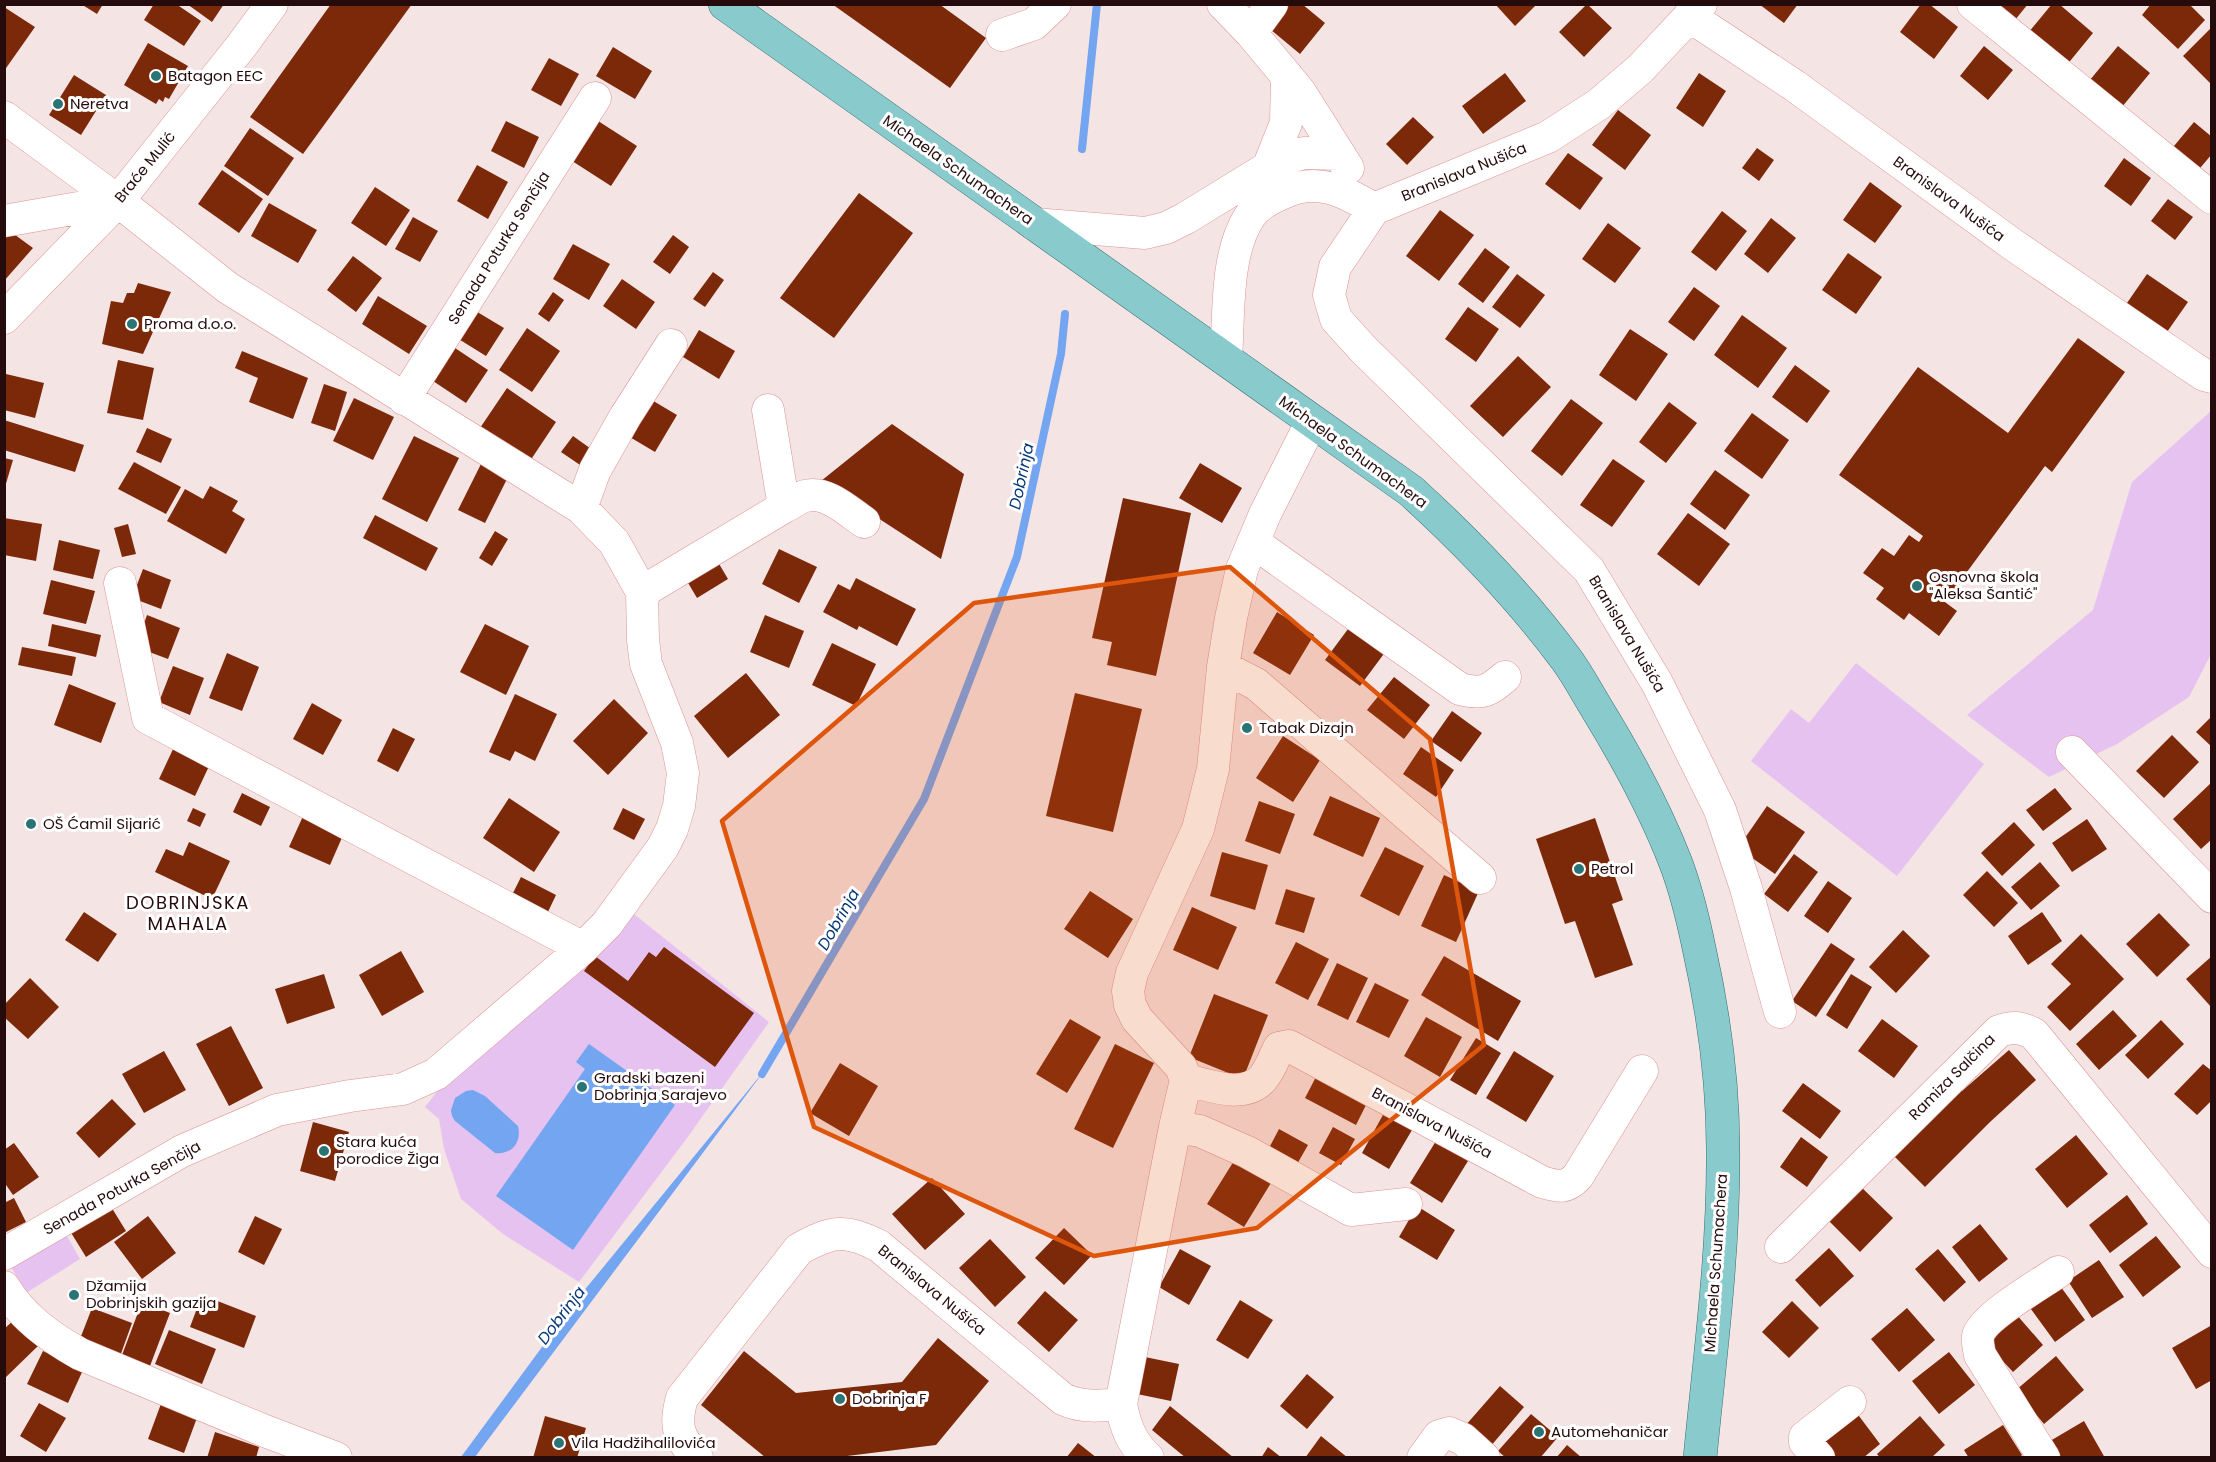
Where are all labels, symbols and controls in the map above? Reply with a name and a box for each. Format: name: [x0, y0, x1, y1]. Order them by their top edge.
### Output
place label: Batagon EEC: [168, 65, 263, 86]
marker: Batagon EEC: [149, 69, 163, 83]
place label: Neretva: [70, 93, 129, 114]
marker: Neretva: [51, 97, 65, 111]
street label: Michaela Schumachera: [879, 110, 1038, 230]
street label: Braće Mulić: [109, 127, 180, 207]
street label: Branislava Nušića: [1398, 137, 1530, 206]
street label: Branislava Nušića: [1889, 151, 2009, 246]
street label: Senada Poturka Senčija: [443, 167, 554, 328]
place label: Proma d.o.o.: [144, 313, 236, 334]
marker: Proma d.o.o.: [125, 317, 139, 331]
street label: Michaela Schumachera: [1275, 390, 1432, 513]
water label: Dobrinja: [1003, 441, 1040, 511]
place label: Osnovna škola "Aleksa Šantić": [1929, 566, 2039, 604]
street label: Branislava Nušića: [1584, 571, 1671, 696]
marker: Osnovna škola "Aleksa Šantić": [1910, 579, 1924, 593]
place label: Tabak Dizajn: [1259, 717, 1354, 738]
marker: Tabak Dizajn: [1240, 721, 1254, 735]
place label: OŠ Ćamil Sijarić: [43, 813, 161, 834]
marker: OŠ Ćamil Sijarić: [24, 817, 38, 831]
place label: Petrol: [1591, 858, 1633, 879]
marker: Petrol: [1572, 862, 1586, 876]
water label: Dobrinja: [812, 884, 865, 954]
district label: DOBRINJSKA MAHALA: [126, 890, 250, 936]
street label: Ramiza Salčina: [1904, 1029, 2000, 1125]
place label: Gradski bazeni Dobrinja Sarajevo: [594, 1067, 727, 1105]
marker: Gradski bazeni Dobrinja Sarajevo: [575, 1080, 589, 1094]
street label: Branislava Nušića: [1368, 1082, 1496, 1163]
place label: Stara kuća porodice Žiga: [336, 1131, 439, 1169]
street label: Senada Poturka Senčija: [39, 1135, 204, 1240]
marker: Stara kuća porodice Žiga: [317, 1144, 331, 1158]
street label: Michaela Schumachera: [1699, 1173, 1732, 1353]
street label: Branislava Nušića: [874, 1239, 991, 1340]
place label: Džamija Dobrinjskih gazija: [86, 1275, 216, 1313]
water label: Dobrinja: [532, 1281, 591, 1349]
marker: Džamija Dobrinjskih gazija: [67, 1288, 81, 1302]
place label: Dobrinja F: [852, 1388, 927, 1409]
marker: Dobrinja F: [833, 1392, 847, 1406]
place label: Automehaničar: [1551, 1421, 1669, 1442]
marker: Automehaničar: [1532, 1425, 1546, 1439]
place label: Vila Hadžihalilovića: [571, 1432, 716, 1453]
marker: Vila Hadžihalilovića: [552, 1436, 566, 1450]

